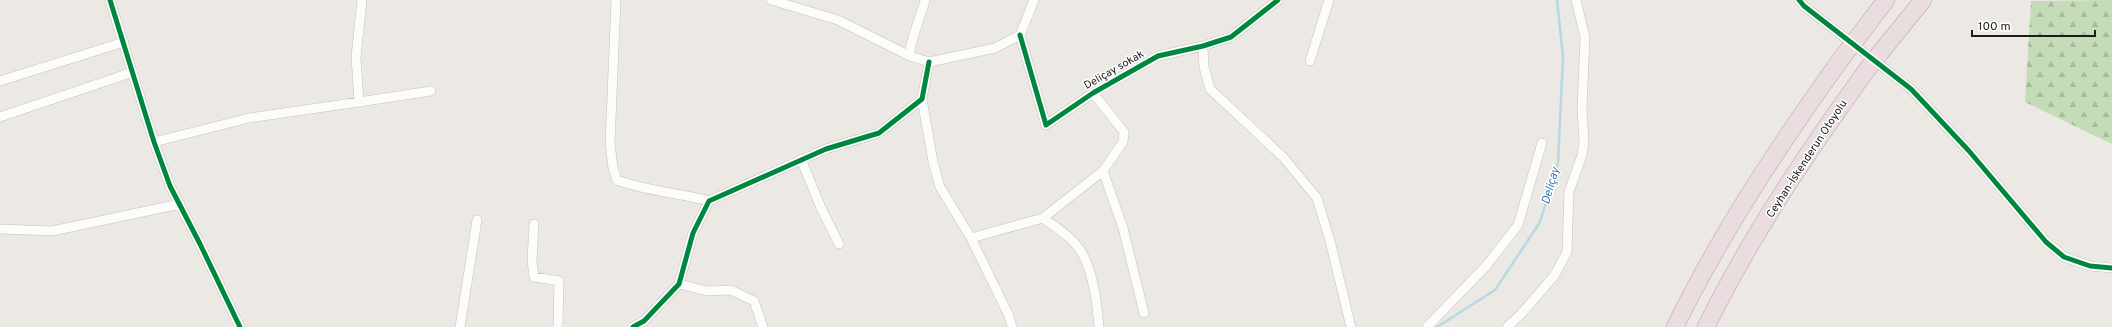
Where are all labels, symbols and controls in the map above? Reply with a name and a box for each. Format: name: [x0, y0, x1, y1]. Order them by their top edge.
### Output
scale bar: [1972, 12, 2095, 38]
text: 100 m: [1978, 19, 2011, 35]
street label: Deliçay sokak: [1082, 47, 1147, 93]
street label: Ceyhan-İskenderun Otoyolu: [1763, 97, 1850, 221]
water label: Deliçay: [1538, 165, 1564, 206]

